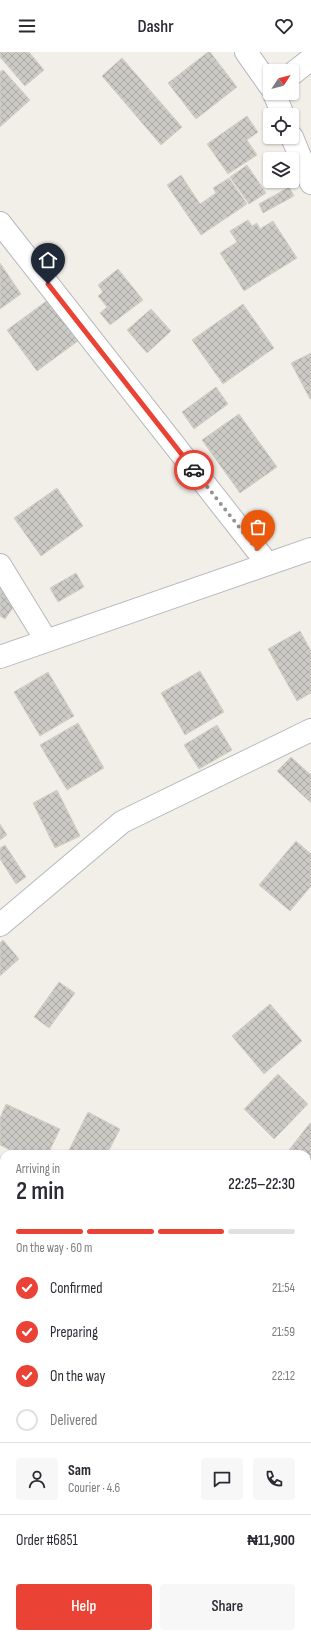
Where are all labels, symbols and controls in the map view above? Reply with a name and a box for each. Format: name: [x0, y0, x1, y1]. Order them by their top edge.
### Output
icon: menu: [16, 15, 38, 37]
icon: heart: [273, 15, 295, 37]
text: Dashr: [137, 16, 174, 37]
north arrow: [263, 64, 299, 100]
map controls: [263, 64, 299, 188]
button: locate: [263, 108, 299, 144]
button: layers: [263, 152, 299, 188]
pin: [31, 243, 65, 284]
icon: home: [37, 249, 59, 271]
courier: [174, 450, 214, 490]
icon: car: [183, 459, 205, 481]
pin: [241, 510, 275, 551]
icon: bag: [247, 516, 269, 538]
text: Arriving in: [16, 1161, 60, 1177]
text: 22:25–22:30: [228, 1175, 295, 1194]
text: 2 min: [16, 1176, 65, 1207]
text: On the way · 60 m: [16, 1240, 92, 1256]
icon: check: [16, 1277, 38, 1299]
text: Confirmed: [50, 1279, 103, 1298]
text: 21:54: [272, 1280, 295, 1296]
icon: check: [16, 1321, 38, 1343]
text: Preparing: [50, 1323, 98, 1342]
text: 21:59: [272, 1324, 295, 1340]
icon: check: [16, 1365, 38, 1387]
text: On the way: [50, 1367, 105, 1386]
text: 22:12: [272, 1368, 295, 1384]
text: Delivered: [50, 1411, 97, 1430]
button: person: [16, 1458, 58, 1500]
button: chat: [201, 1458, 243, 1500]
button: phone: [253, 1458, 295, 1500]
text: Sam: [68, 1461, 91, 1480]
text: Courier · 4.6: [68, 1480, 120, 1496]
text: Order #6851: [16, 1531, 78, 1550]
text: ₦11,900: [247, 1531, 295, 1550]
button: Help: [16, 1584, 152, 1630]
button: Share: [160, 1584, 295, 1630]

